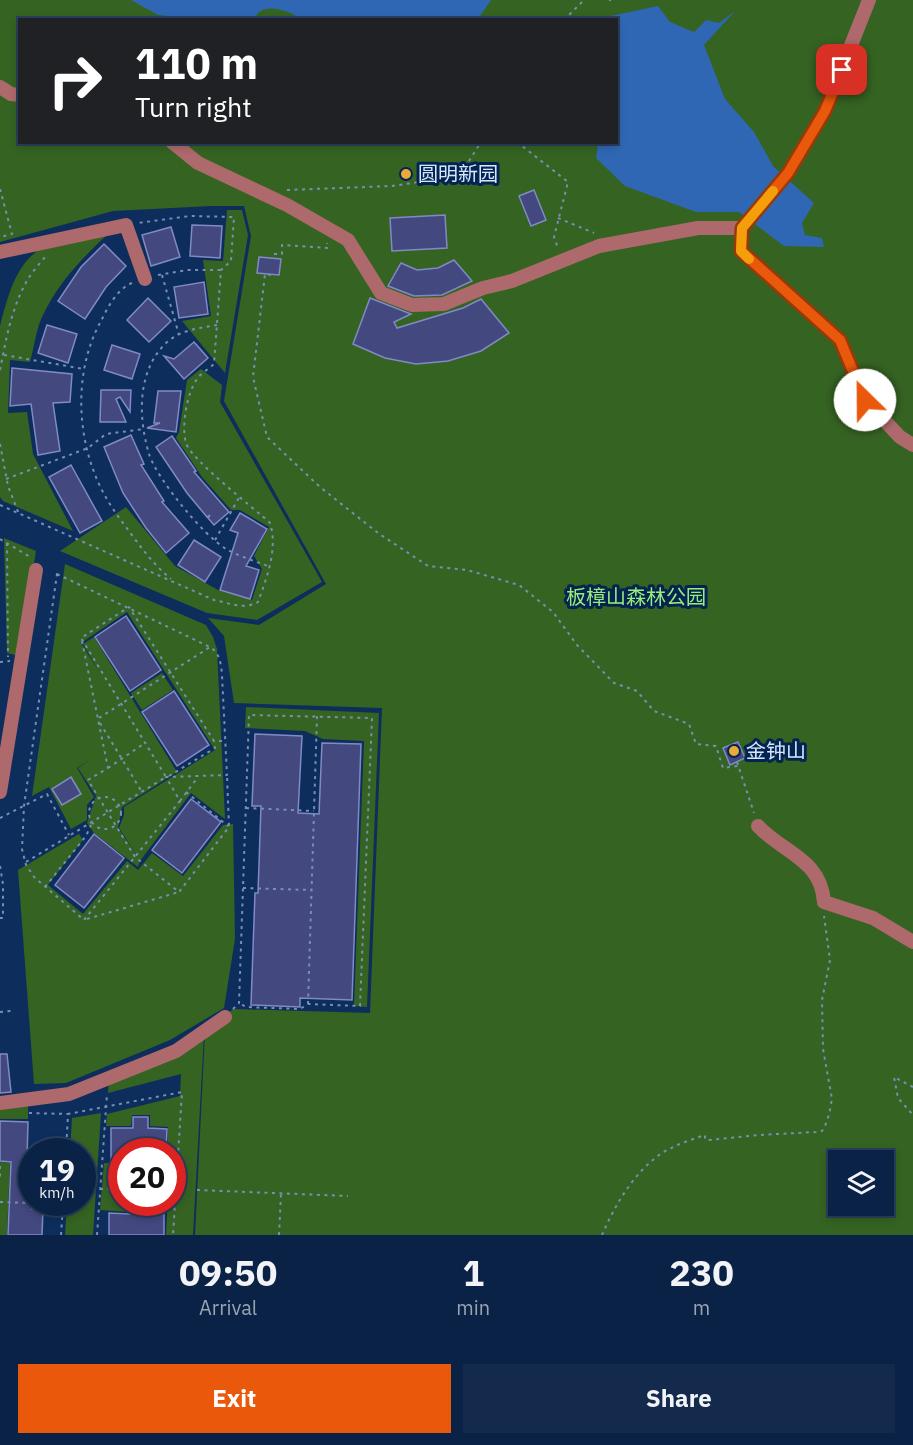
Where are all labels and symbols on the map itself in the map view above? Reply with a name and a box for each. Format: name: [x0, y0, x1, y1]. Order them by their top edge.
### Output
pin: [816, 44, 867, 95]
place label: 圆明新园: [418, 160, 498, 187]
marker: 圆明新园: [399, 167, 413, 181]
position arrow: [833, 368, 897, 432]
park label: 板樟山森林公园: [566, 583, 706, 610]
place label: 金钟山: [746, 737, 806, 764]
marker: 金钟山: [727, 744, 741, 758]
speed limit sign: 20: [108, 1138, 186, 1216]

